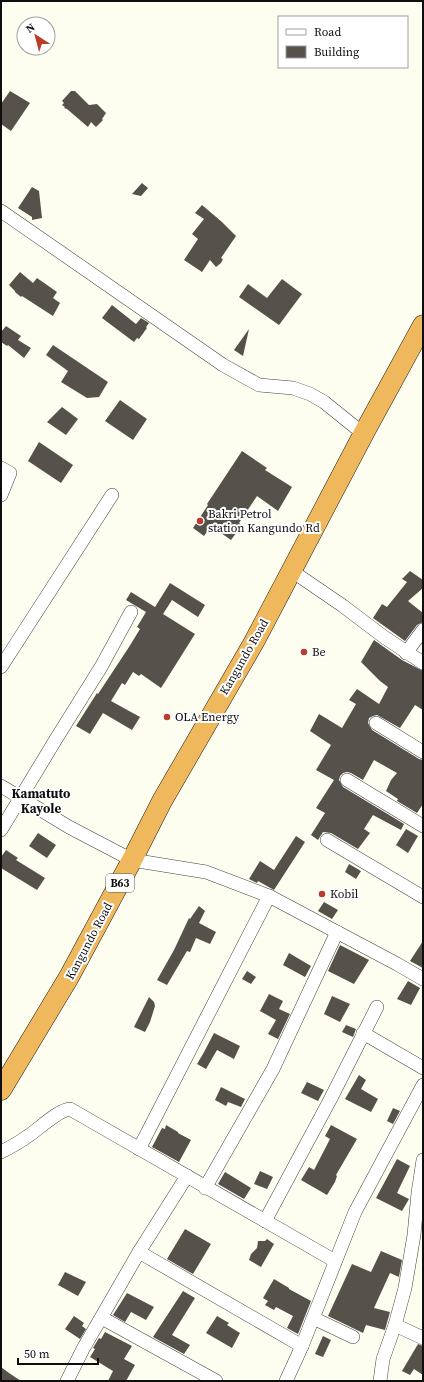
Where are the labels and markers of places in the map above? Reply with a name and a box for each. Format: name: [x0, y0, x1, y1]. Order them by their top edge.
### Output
place label: Bakri Petrol station Kangundo Rd: [208, 506, 320, 536]
marker: Bakri Petrol station Kangundo Rd: [195, 516, 205, 526]
place label: Be: [312, 644, 326, 660]
marker: Be: [299, 647, 309, 657]
place label: OLA Energy: [175, 709, 240, 725]
marker: OLA Energy: [162, 712, 172, 722]
place label: Kobil: [330, 886, 359, 902]
marker: Kobil: [317, 889, 327, 899]

